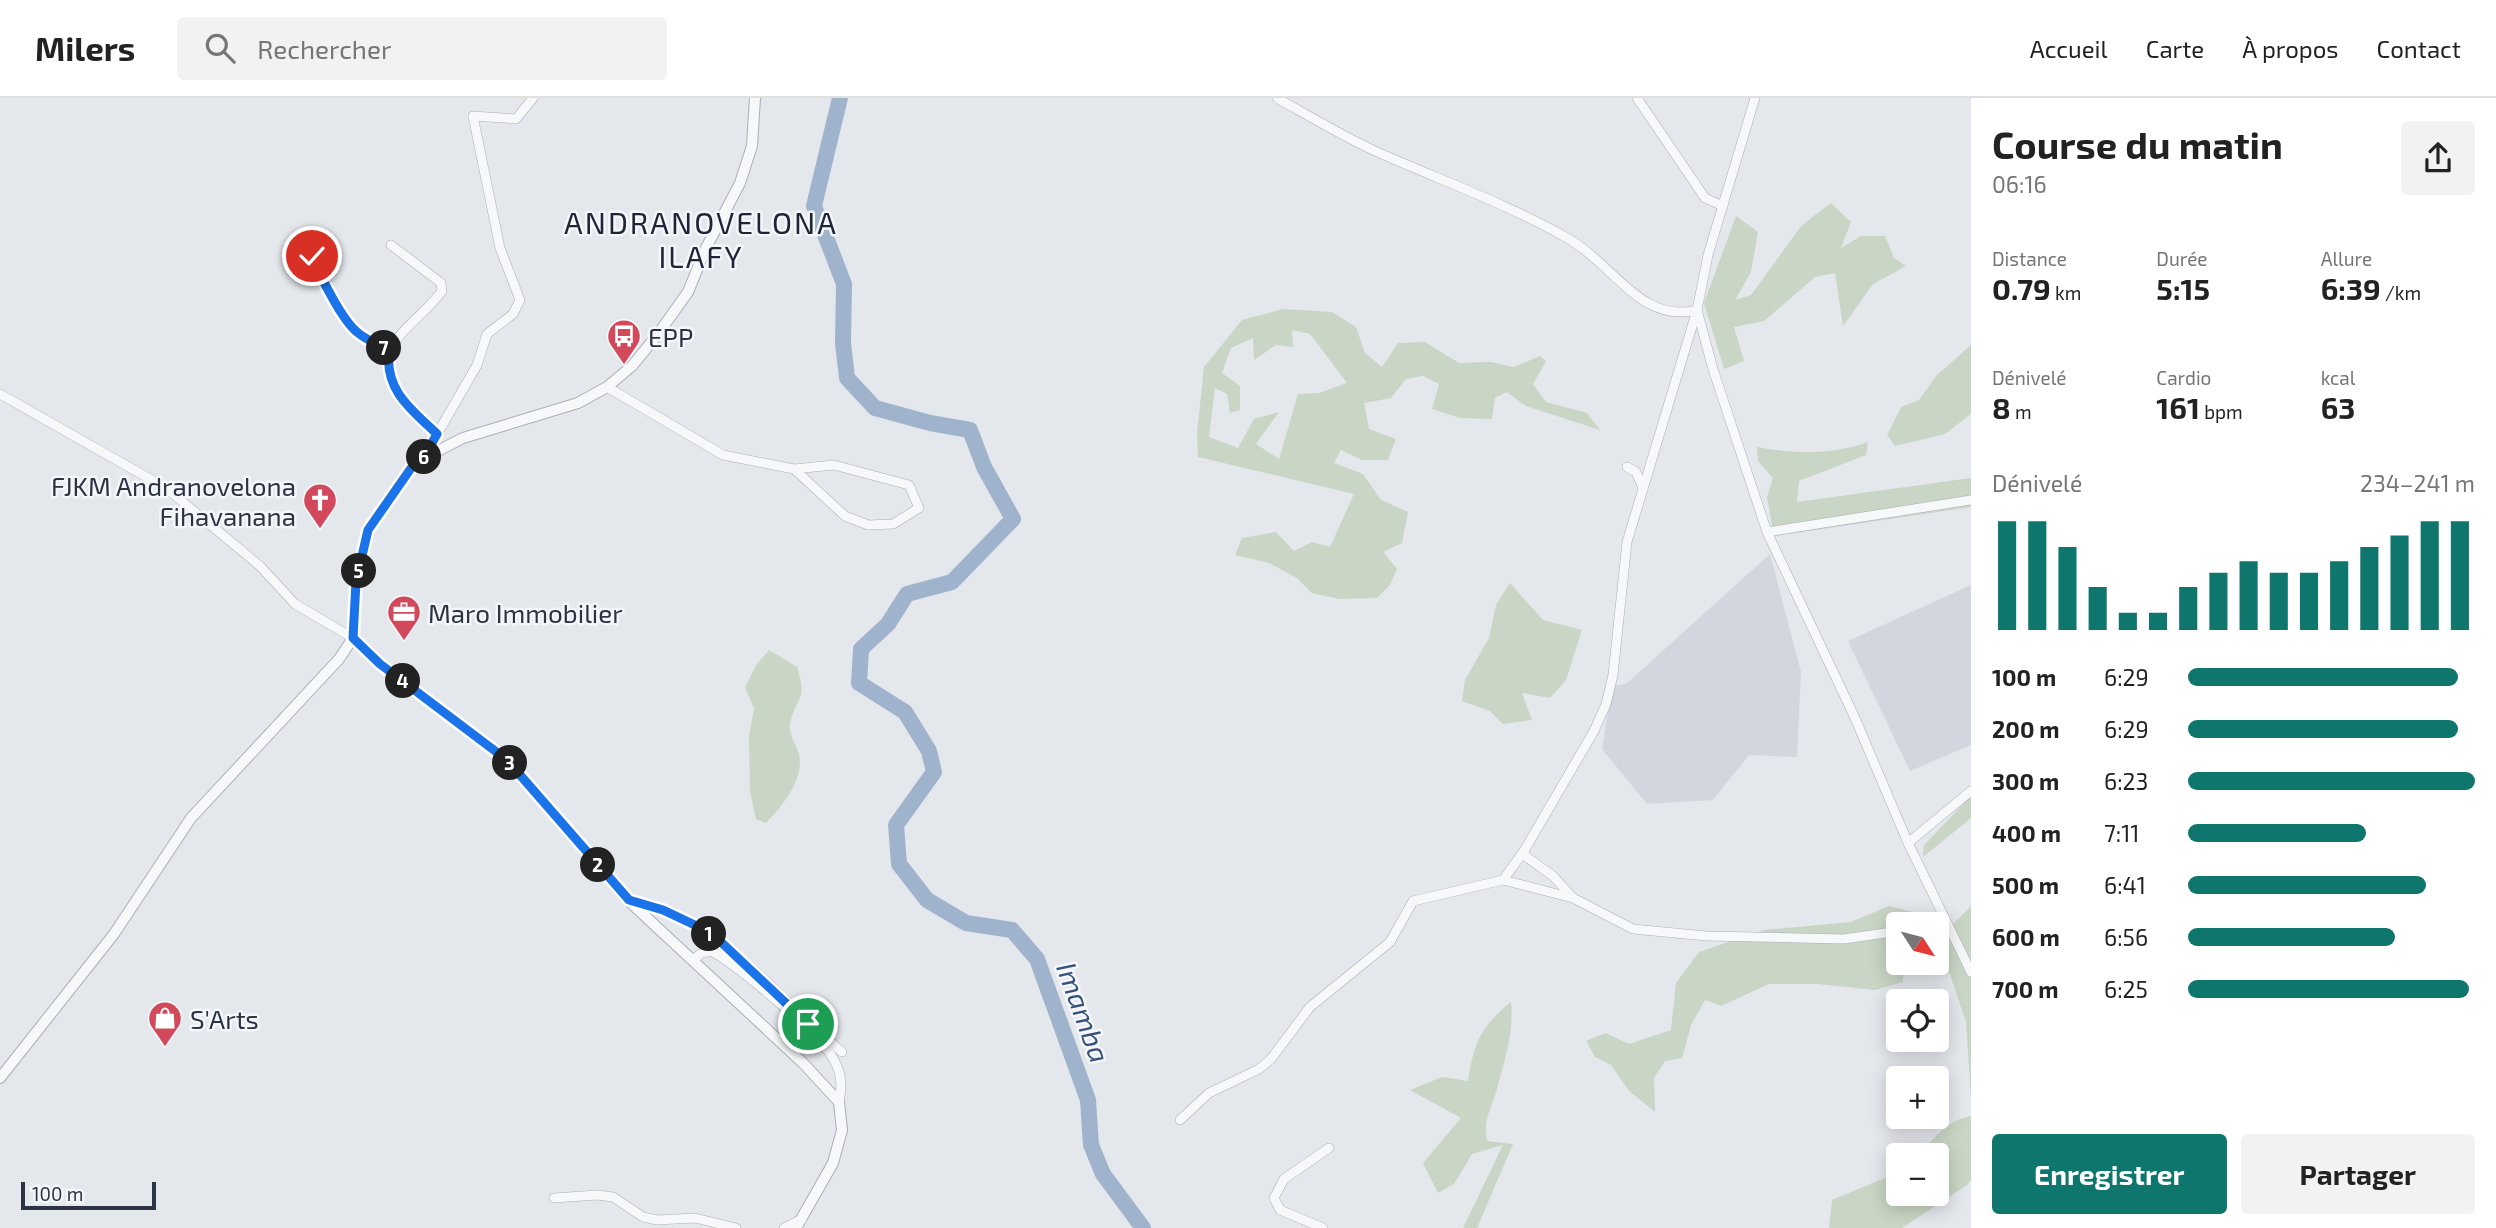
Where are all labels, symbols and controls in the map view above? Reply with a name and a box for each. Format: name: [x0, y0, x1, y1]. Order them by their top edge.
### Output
search box: [177, 17, 667, 80]
text: Milers: [35, 28, 135, 68]
icon: search: [201, 29, 239, 67]
text: Rechercher: [257, 33, 391, 64]
text: Accueil: [2030, 34, 2108, 63]
text: Carte: [2146, 34, 2204, 63]
text: À propos: [2242, 34, 2339, 63]
text: Contact: [2377, 34, 2461, 63]
text: Course du matin: [1992, 121, 2283, 167]
button: share: [2401, 121, 2475, 195]
text: 06:16: [1992, 170, 2047, 198]
district label: ANDRANOVELONA ILAFY: [564, 204, 838, 274]
pin: [282, 226, 342, 286]
icon: check: [293, 237, 331, 275]
text: Distance: [1992, 247, 2067, 270]
text: Durée: [2156, 247, 2208, 270]
text: Allure: [2321, 247, 2372, 270]
text: 0.79: [1992, 270, 2051, 306]
text: 5:15: [2156, 270, 2210, 306]
text: 6:39: [2321, 270, 2381, 306]
text: km: [2051, 281, 2081, 304]
text: /km: [2381, 281, 2421, 304]
bus stop icon: EPP: [605, 317, 643, 366]
place label: EPP: [648, 321, 693, 352]
pin: 7: [366, 330, 402, 366]
text: 7: [378, 336, 389, 359]
text: Dénivelé: [1992, 366, 2067, 389]
text: Cardio: [2156, 366, 2211, 389]
text: kcal: [2321, 366, 2355, 389]
text: 8: [1992, 389, 2011, 425]
text: 161: [2156, 389, 2200, 425]
text: 63: [2321, 389, 2355, 425]
text: m: [2011, 400, 2032, 423]
text: bpm: [2200, 400, 2243, 423]
pin: 6: [406, 440, 442, 474]
text: 6: [418, 445, 429, 468]
text: Dénivelé: [1992, 469, 2082, 497]
text: 234–241 m: [2360, 469, 2475, 497]
place label: FJKM Andranovelona Fihavanana: [51, 470, 296, 531]
church icon: FJKM Andranovelona Fihavanana: [301, 481, 339, 530]
pin: 5: [342, 554, 376, 588]
text: 5: [353, 559, 364, 582]
office icon: Maro Immobilier: [385, 593, 423, 642]
place label: Maro Immobilier: [428, 597, 623, 628]
text: 100 m: [1992, 663, 2056, 691]
text: 6:29: [2104, 663, 2149, 691]
pin: 4: [386, 664, 420, 698]
text: 4: [396, 669, 409, 692]
text: 200 m: [1992, 715, 2060, 743]
text: 6:29: [2104, 715, 2149, 743]
pin: 3: [492, 746, 528, 780]
text: 3: [504, 751, 515, 774]
text: 300 m: [1992, 767, 2059, 795]
text: 6:23: [2104, 767, 2148, 795]
text: 400 m: [1992, 819, 2061, 847]
text: 7:11: [2104, 819, 2140, 847]
pin: 2: [580, 848, 616, 882]
text: 2: [592, 853, 603, 876]
text: 500 m: [1992, 871, 2059, 899]
text: 6:41: [2104, 871, 2146, 899]
north arrow: [1886, 912, 1950, 975]
map controls: [1886, 912, 1949, 1206]
pin: 1: [692, 916, 726, 952]
text: 1: [704, 922, 713, 945]
text: 600 m: [1992, 923, 2060, 951]
text: 6:56: [2104, 923, 2148, 951]
water label: Imamba: [1050, 957, 1118, 1067]
text: 700 m: [1992, 975, 2058, 1003]
text: 6:25: [2104, 975, 2148, 1003]
button: locate: [1886, 989, 1949, 1052]
pin: [778, 994, 838, 1054]
shop icon: S'Arts: [146, 999, 184, 1048]
place label: S'Arts: [190, 1003, 259, 1034]
icon: arrive: [789, 1005, 827, 1043]
button: +: [1886, 1066, 1949, 1129]
button: Enregistrer: [1992, 1134, 2227, 1214]
button: Partager: [2241, 1134, 2475, 1214]
button: −: [1886, 1143, 1949, 1206]
scale bar: [21, 1179, 156, 1211]
text: 100 m: [32, 1182, 83, 1205]

